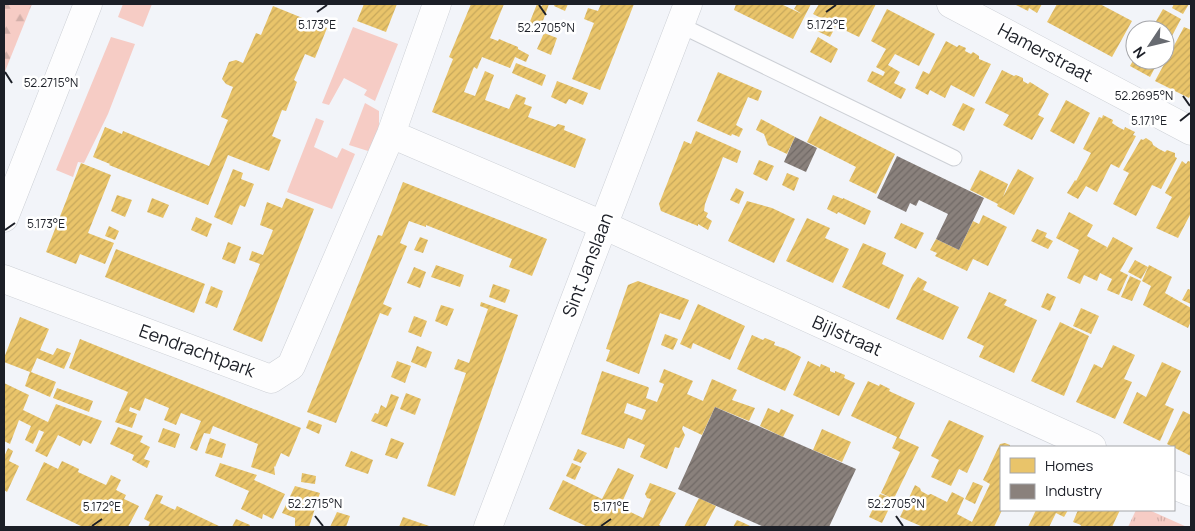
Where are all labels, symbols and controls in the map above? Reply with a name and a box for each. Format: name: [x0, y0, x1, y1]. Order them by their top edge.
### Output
text: 5.173°E: [298, 16, 336, 33]
text: 5.172°E: [807, 16, 845, 33]
street label: Hamerstraat: [994, 17, 1097, 87]
text: 52.2705°N: [517, 19, 575, 36]
north arrow: [1125, 20, 1175, 70]
text: N: [1128, 43, 1150, 62]
text: 52.2715°N: [24, 74, 78, 91]
text: 52.2695°N: [1115, 87, 1173, 104]
text: 5.171°E: [1131, 112, 1167, 129]
street label: Sint Janslaan: [556, 209, 618, 320]
text: 5.173°E: [27, 215, 65, 232]
street label: Bijlstraat: [809, 309, 886, 361]
street label: Eendrachtpark: [136, 318, 260, 383]
legend: [1000, 446, 1175, 511]
text: Homes: [1045, 455, 1094, 476]
text: Industry: [1045, 480, 1102, 501]
text: 52.2715°N: [288, 495, 342, 512]
text: 52.2705°N: [867, 495, 925, 512]
text: 5.172°E: [83, 498, 121, 515]
text: 5.171°E: [593, 498, 629, 515]

